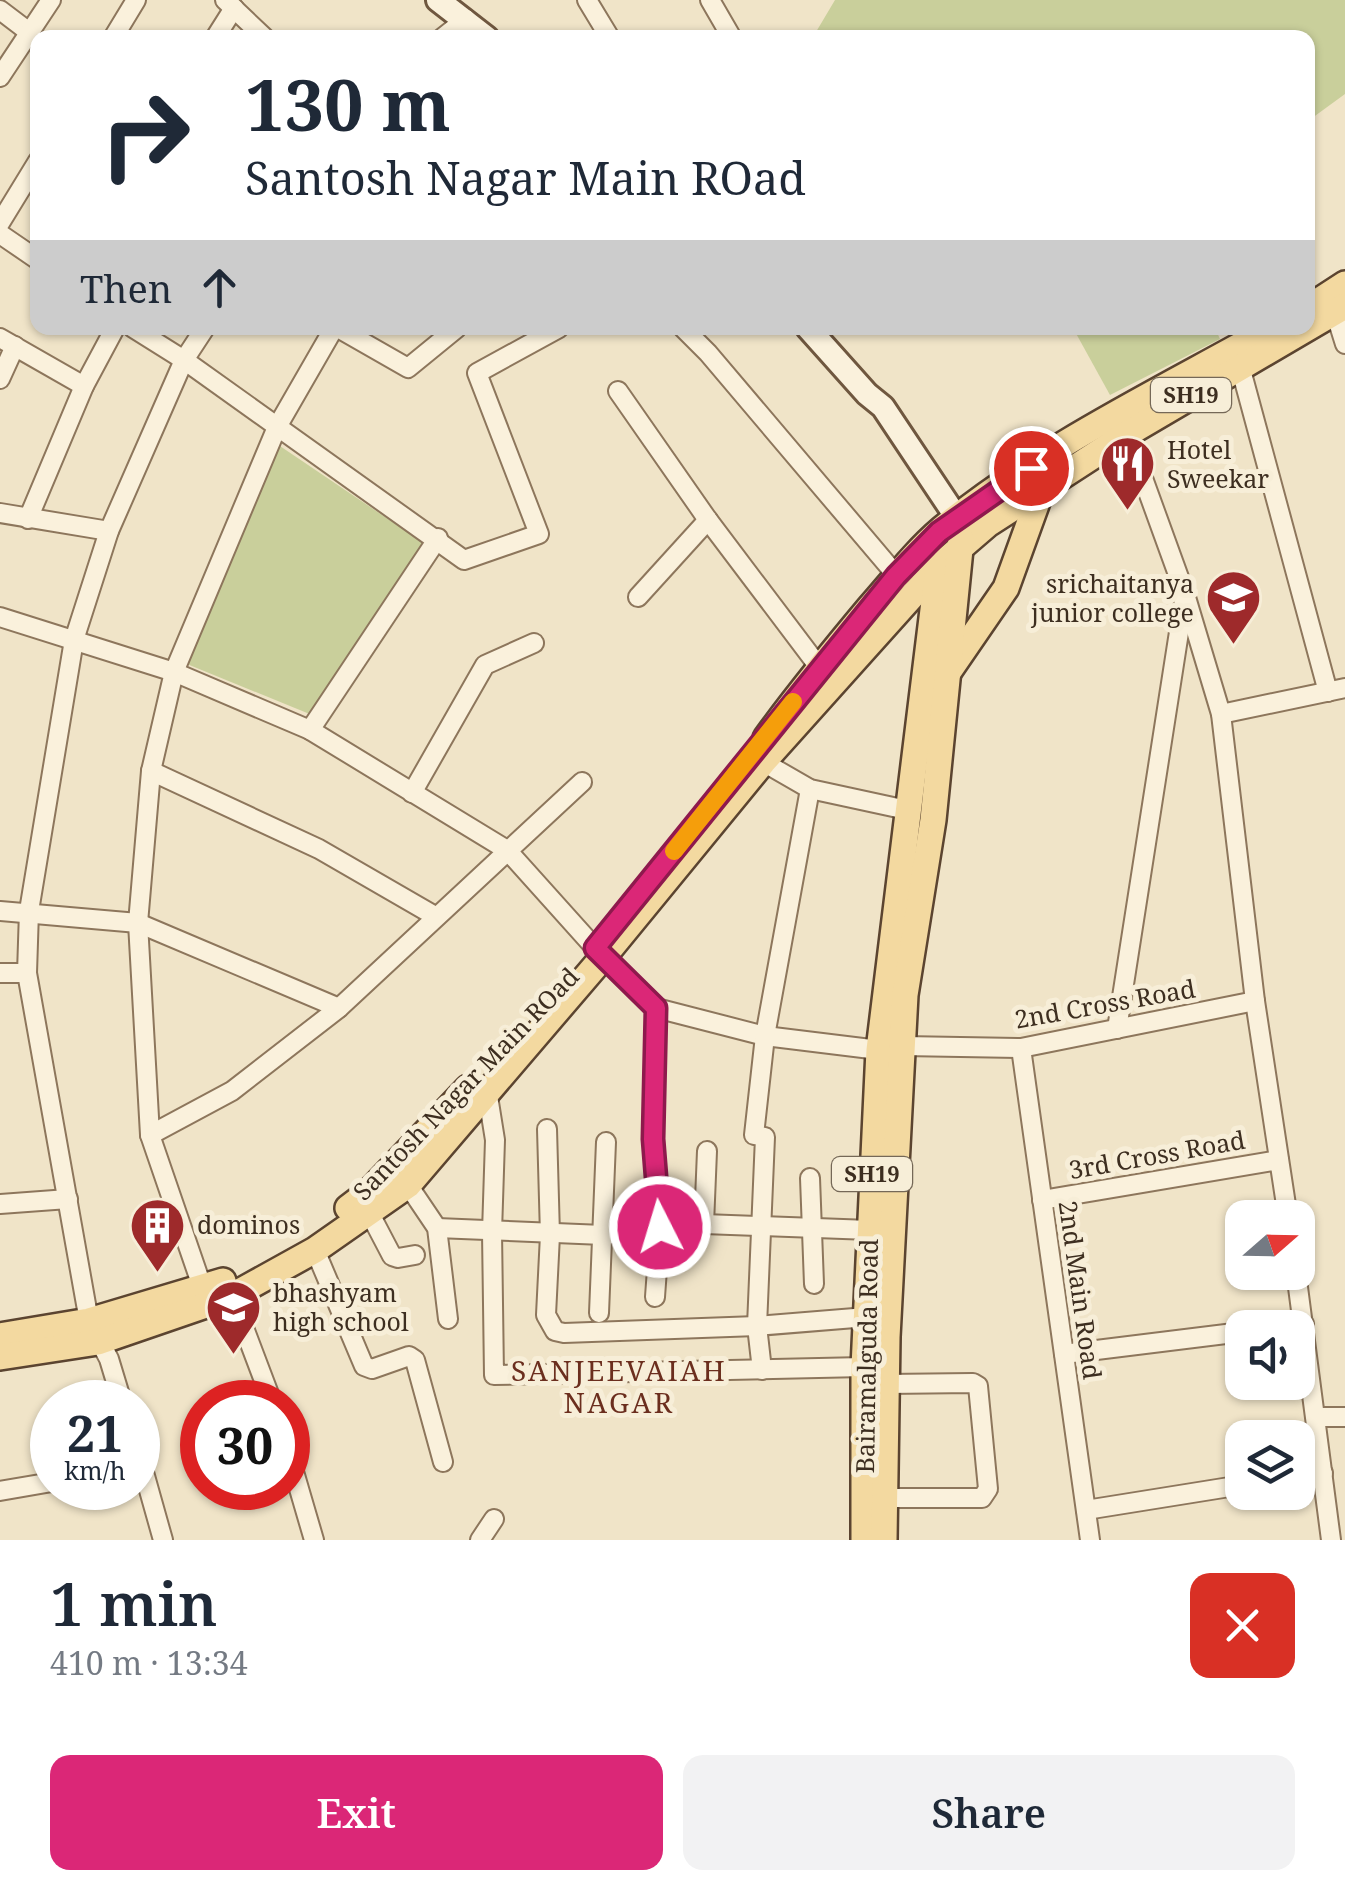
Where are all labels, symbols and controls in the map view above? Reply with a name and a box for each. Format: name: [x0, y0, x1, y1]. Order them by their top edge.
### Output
text: 130 m: [245, 56, 451, 152]
icon: right: [80, 70, 210, 200]
text: Santosh Nagar Main ROad: [245, 147, 806, 208]
icon: ahead: [192, 260, 247, 315]
text: Then: [80, 262, 172, 314]
road number: SH19: [1151, 378, 1231, 412]
pin: [989, 426, 1074, 511]
place label: Hotel Sweekar: [1167, 432, 1269, 495]
restaurant icon: Hotel Sweekar: [1098, 434, 1158, 513]
icon: arrive: [1004, 441, 1059, 496]
place label: srichaitanya junior college: [1030, 566, 1194, 629]
school or university icon: srichaitanya junior college: [1203, 568, 1263, 647]
street label: Santosh Nagar Main ROad: [345, 959, 586, 1207]
street label: 2nd Cross Road: [1012, 970, 1198, 1036]
street label: 3rd Cross Road: [1066, 1122, 1248, 1186]
road number: SH19: [832, 1157, 912, 1191]
position arrow: [608, 1175, 712, 1279]
building icon: dominos: [128, 1195, 188, 1274]
street label: 2nd Main Road: [1052, 1198, 1110, 1382]
north arrow: [1225, 1200, 1315, 1290]
map controls: [1225, 1200, 1315, 1510]
place label: dominos: [197, 1207, 300, 1241]
street label: Bairamalguda Road: [847, 1238, 885, 1474]
place label: bhashyam high school: [273, 1275, 409, 1338]
school or university icon: bhashyam high school: [204, 1277, 264, 1356]
button: sound: [1225, 1310, 1315, 1400]
district label: SANJEEVAIAH NAGAR: [511, 1351, 727, 1421]
speed limit sign: 30: [180, 1380, 310, 1510]
text: 21: [67, 1399, 123, 1467]
button: layers: [1225, 1420, 1315, 1510]
text: km/h: [64, 1453, 126, 1487]
text: 1 min: [50, 1562, 218, 1644]
button: close: [1190, 1573, 1295, 1678]
text: 410 m · 13:34: [50, 1641, 248, 1684]
button: Exit: [50, 1755, 663, 1870]
button: Share: [683, 1755, 1295, 1870]

